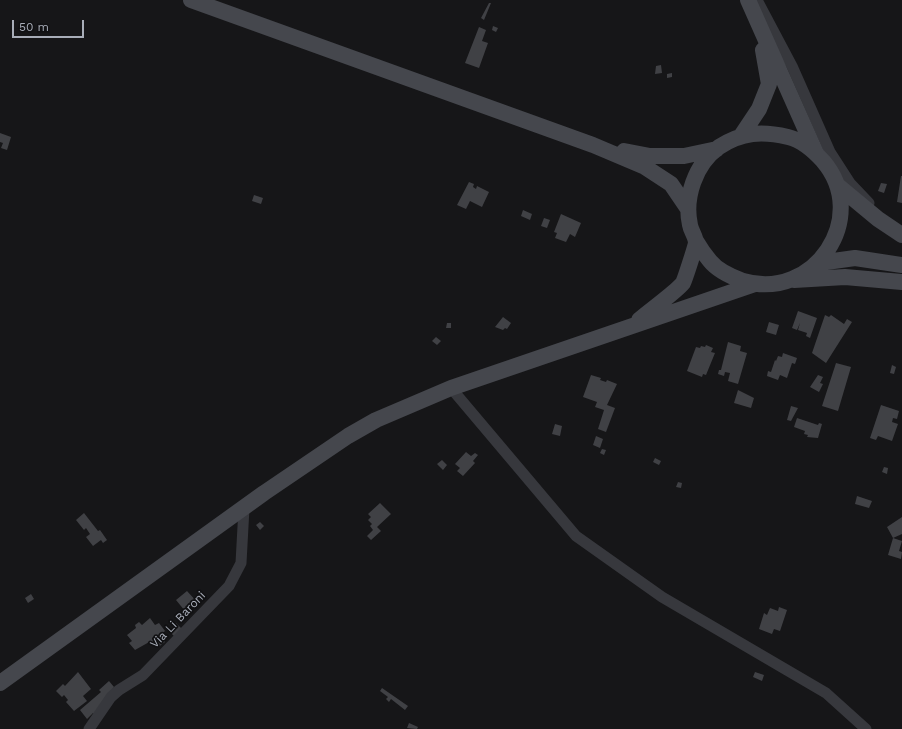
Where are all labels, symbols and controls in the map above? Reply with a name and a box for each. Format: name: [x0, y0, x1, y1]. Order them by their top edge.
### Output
scale bar: [14, 12, 86, 38]
text: 50 m: [19, 20, 49, 34]
street label: Via Li Baroni: [147, 589, 209, 651]

